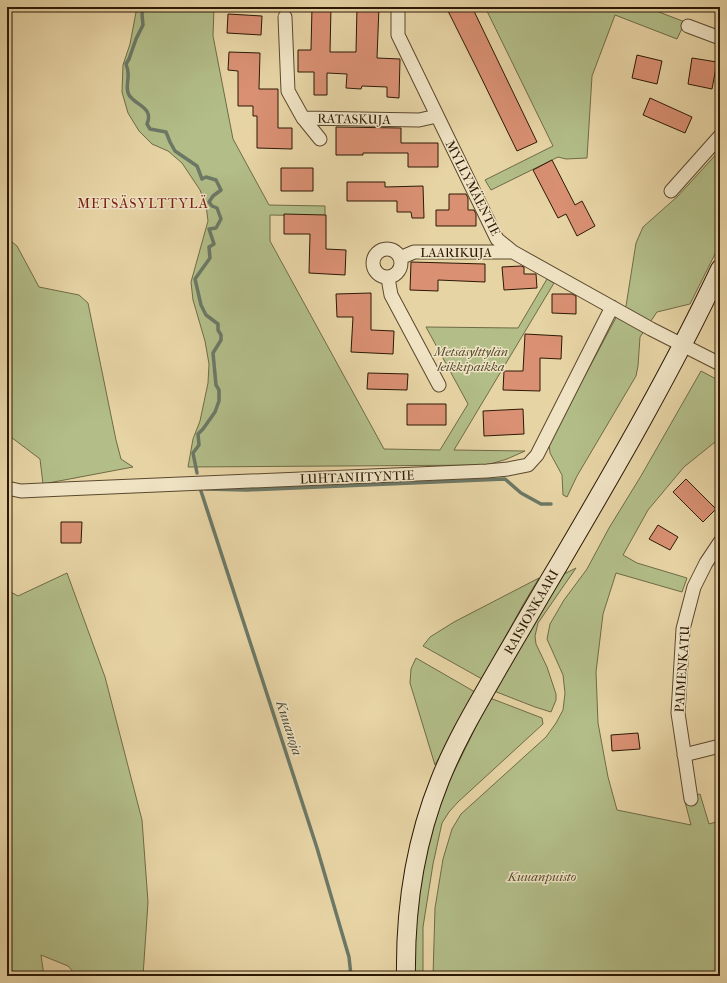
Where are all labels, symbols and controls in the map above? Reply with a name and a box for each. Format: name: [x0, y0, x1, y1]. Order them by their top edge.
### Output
street label: RATASKUJA: [317, 111, 391, 127]
street label: MYLLYMÄENTIE: [442, 138, 504, 238]
district label: METSÄSYLTTYLÄ: [77, 195, 209, 212]
street label: LAARIKUJA: [420, 245, 492, 260]
park label: Metsäsylttylän leikkipaikka: [433, 344, 508, 374]
street label: LUHTANIITYNTIE: [300, 468, 414, 486]
street label: RAISIONKAARI: [501, 567, 561, 657]
street label: PAIMENKATU: [671, 625, 693, 713]
water label: Kuuanoja: [272, 697, 306, 758]
park label: Kuuanpuisto: [507, 869, 577, 884]

